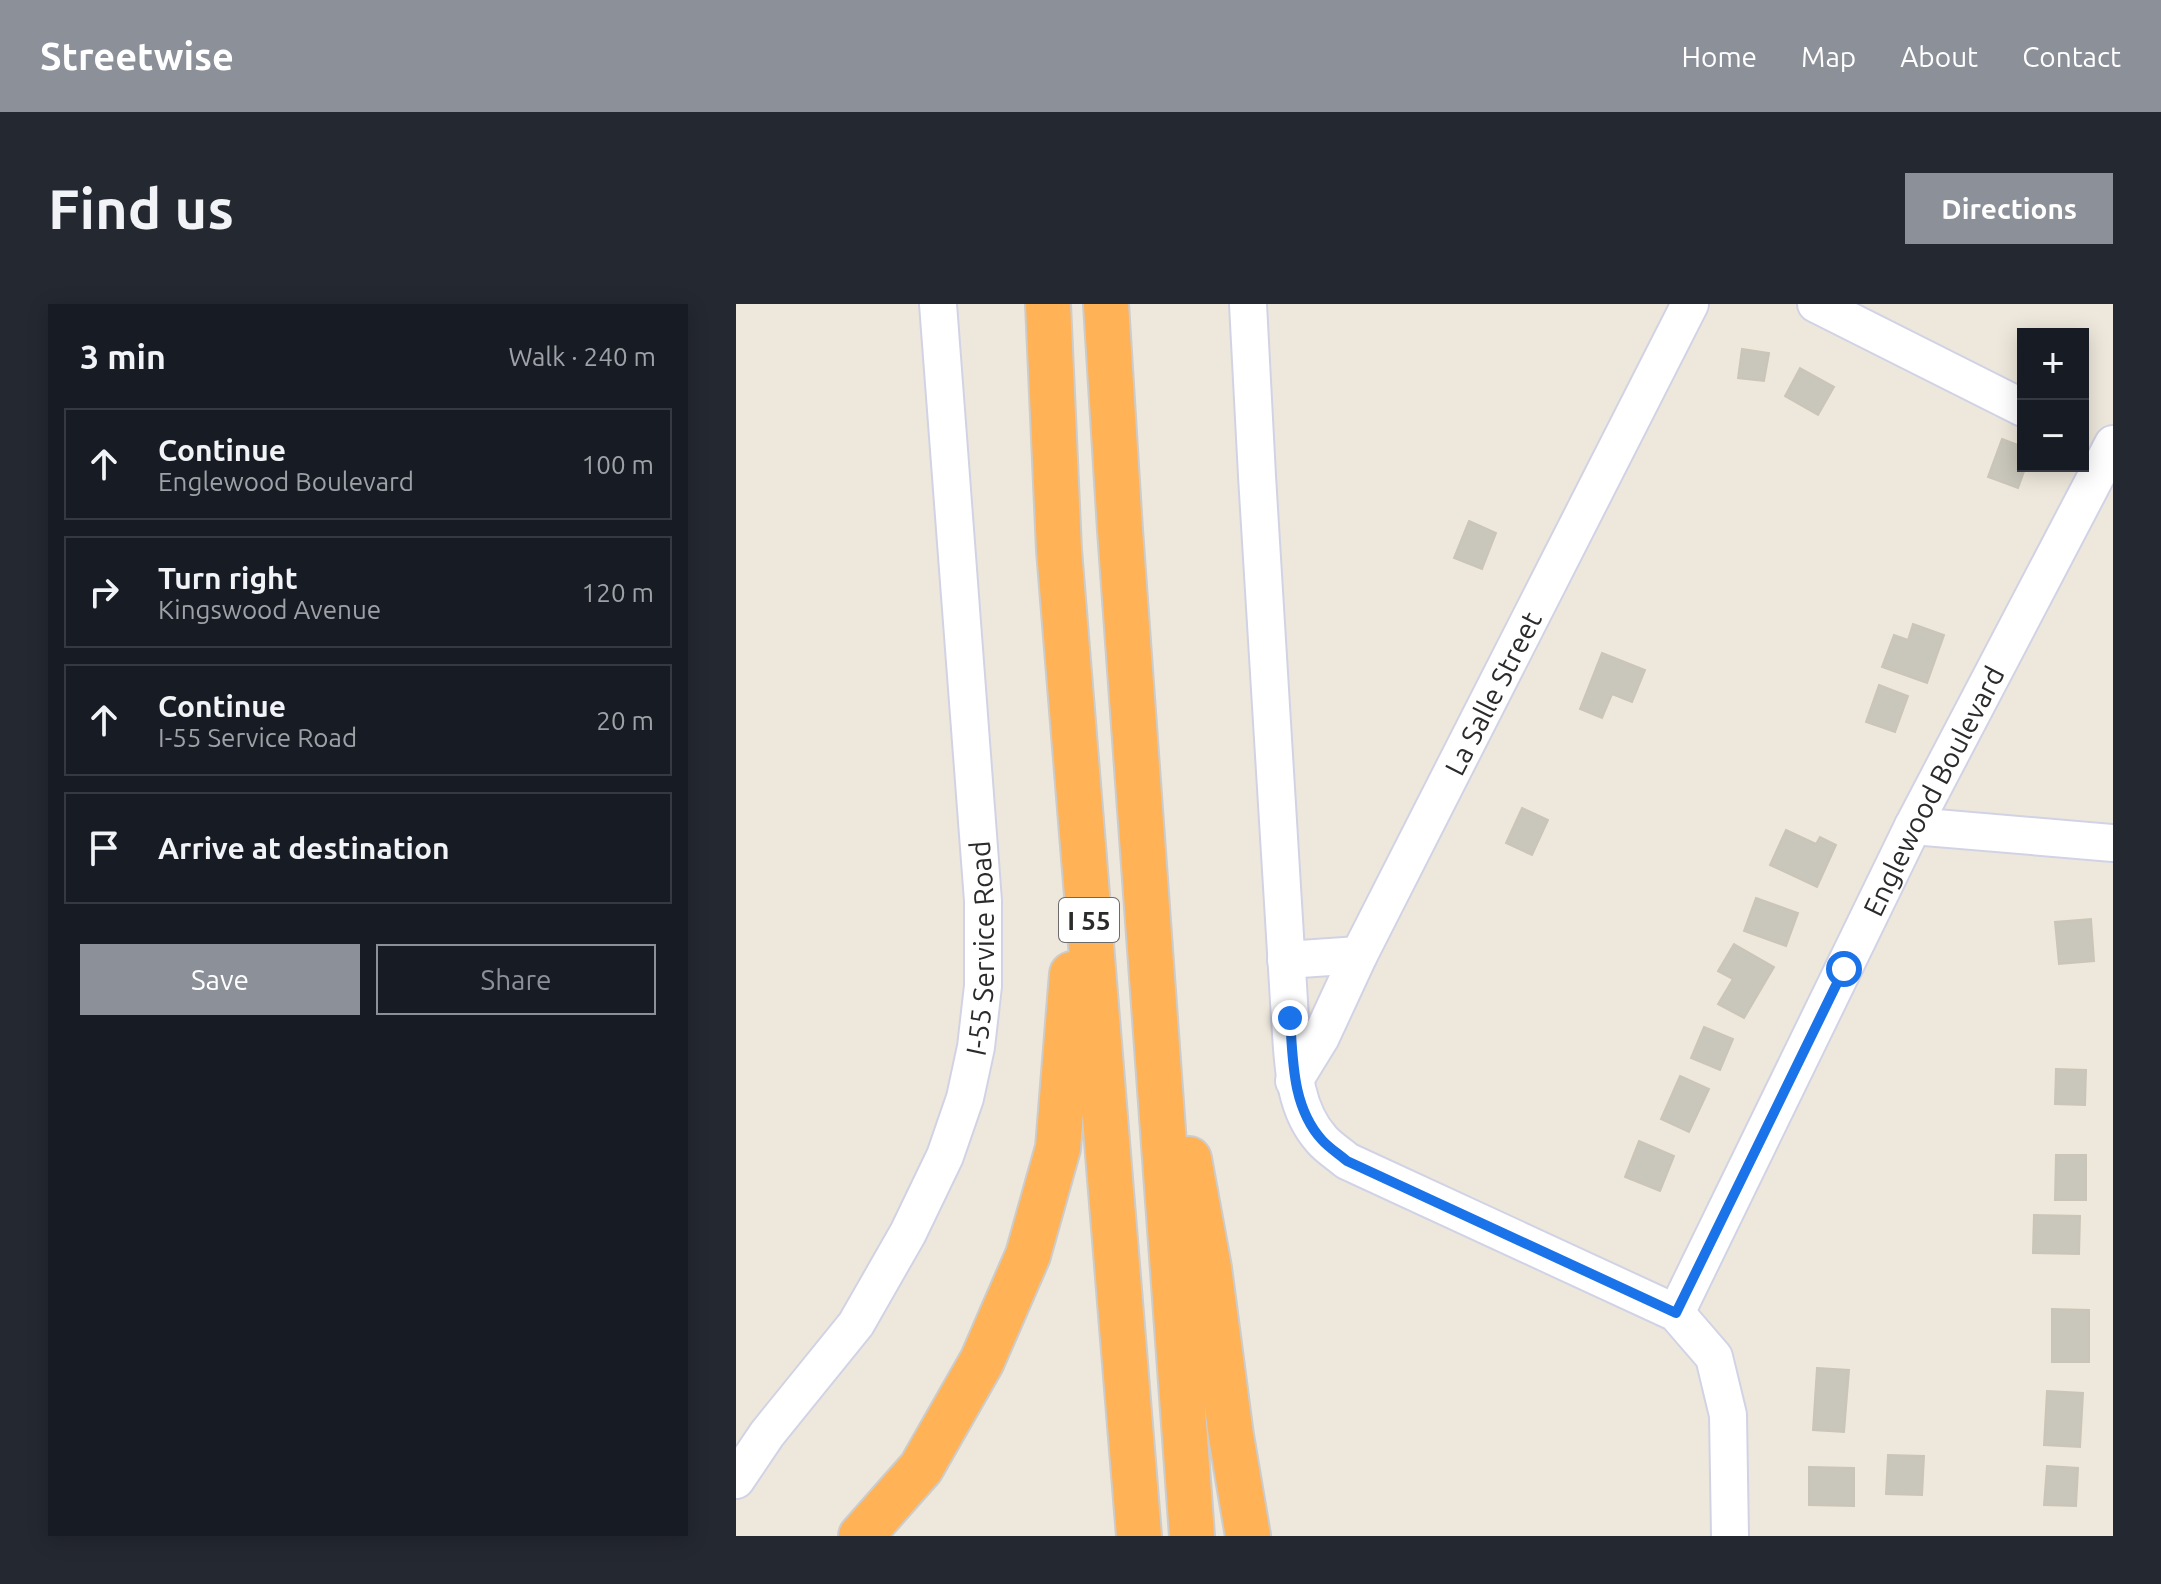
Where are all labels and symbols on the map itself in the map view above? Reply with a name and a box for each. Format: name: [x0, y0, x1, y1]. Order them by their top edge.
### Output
street label: La Salle Street: [1438, 606, 1547, 780]
street label: Englewood Boulevard: [1856, 661, 2009, 921]
street label: I-55 Service Road: [959, 840, 999, 1058]
road number: I 55: [1059, 898, 1119, 942]
route start: [1826, 951, 1862, 987]
route end: [1272, 1000, 1308, 1036]

